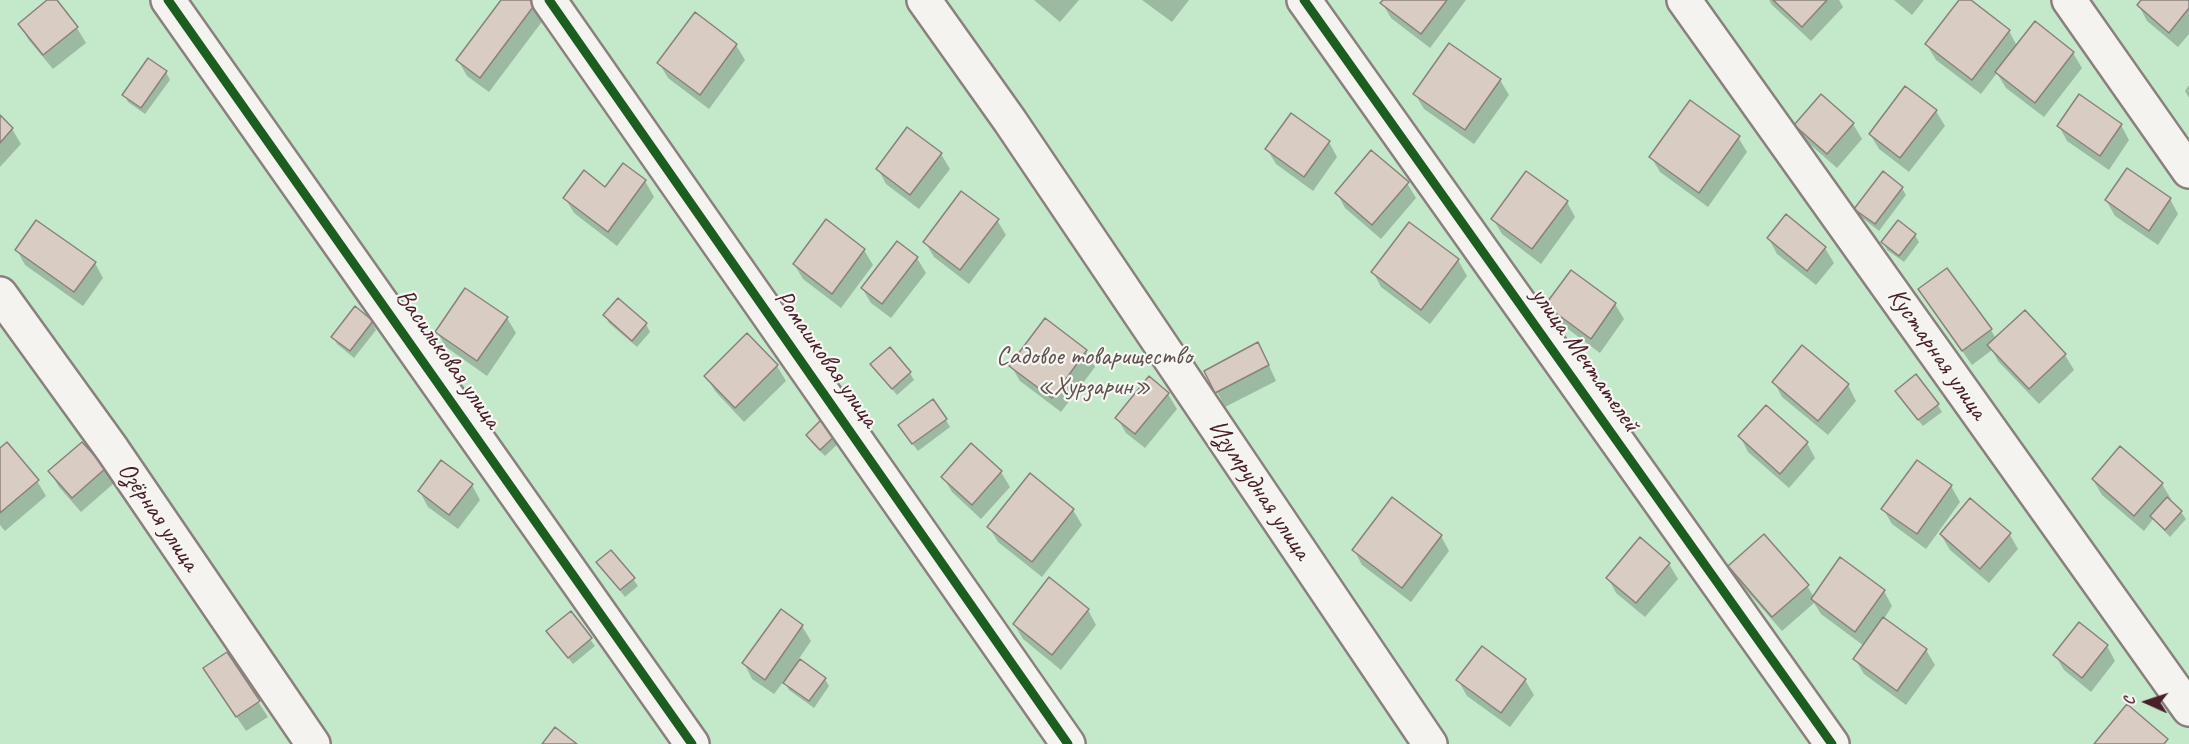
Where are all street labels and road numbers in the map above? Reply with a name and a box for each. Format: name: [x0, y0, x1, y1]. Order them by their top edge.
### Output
street label: улица Мечтателей: [1524, 281, 1646, 439]
street label: Кустарная улица: [1880, 282, 1994, 426]
street label: Васильковая улица: [388, 283, 508, 435]
street label: Ромашковая улица: [767, 284, 885, 434]
street label: Изумрудная улица: [1201, 414, 1317, 566]
street label: Озёрная улица: [110, 457, 206, 577]

